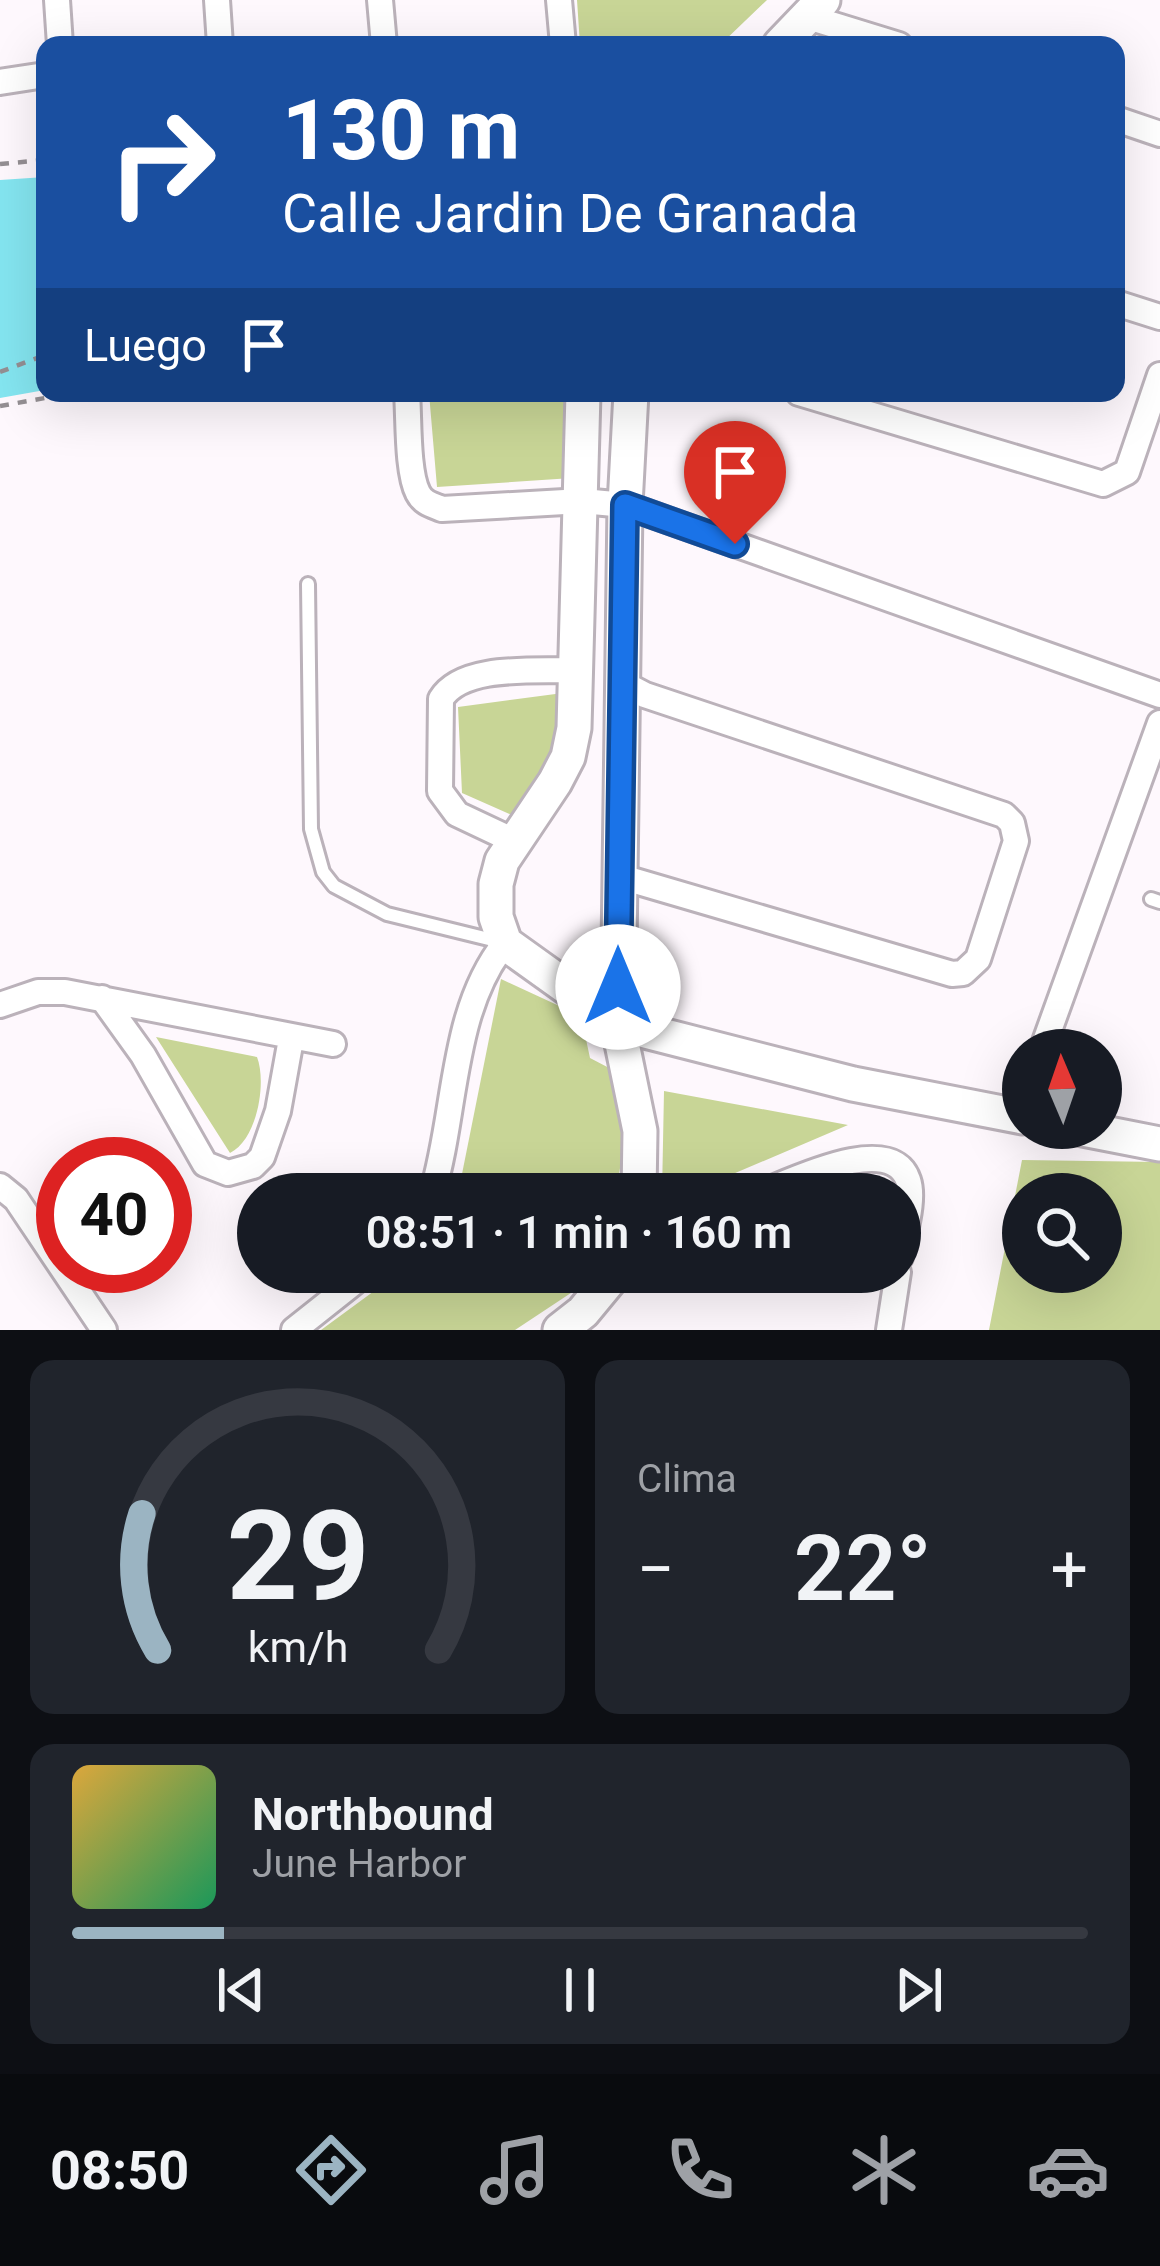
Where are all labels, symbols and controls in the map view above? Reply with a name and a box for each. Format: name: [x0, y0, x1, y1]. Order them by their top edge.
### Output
text: 130 m: [282, 81, 520, 180]
icon: right: [84, 84, 240, 240]
text: Calle Jardin De Granada: [282, 182, 858, 245]
icon: arrive: [231, 312, 297, 378]
text: Luego: [84, 319, 207, 372]
pin: [684, 421, 786, 544]
icon: arrive: [702, 439, 768, 505]
position arrow: [555, 924, 681, 1050]
north arrow: [1002, 1029, 1122, 1149]
map controls: [1002, 1029, 1122, 1293]
speed limit sign: 40: [36, 1137, 192, 1293]
button: search: [1002, 1173, 1122, 1293]
text: 08:51 · 1 min · 160 m: [366, 1206, 792, 1259]
text: Clima: [637, 1456, 737, 1502]
text: 29: [226, 1483, 369, 1629]
text: 22°: [794, 1517, 931, 1622]
text: −: [637, 1531, 675, 1608]
text: +: [1051, 1531, 1088, 1608]
text: km/h: [247, 1622, 348, 1672]
text: Northbound: [252, 1788, 494, 1841]
text: June Harbor: [252, 1841, 467, 1887]
icon: previous: [208, 1957, 274, 2023]
icon: pause: [547, 1957, 613, 2023]
icon: next: [886, 1957, 952, 2023]
icon: directions: [289, 2128, 373, 2212]
icon: music: [473, 2128, 557, 2212]
icon: phone: [658, 2128, 742, 2212]
icon: climate: [842, 2128, 926, 2212]
icon: car: [1026, 2128, 1110, 2212]
text: 08:50: [50, 2139, 189, 2202]

